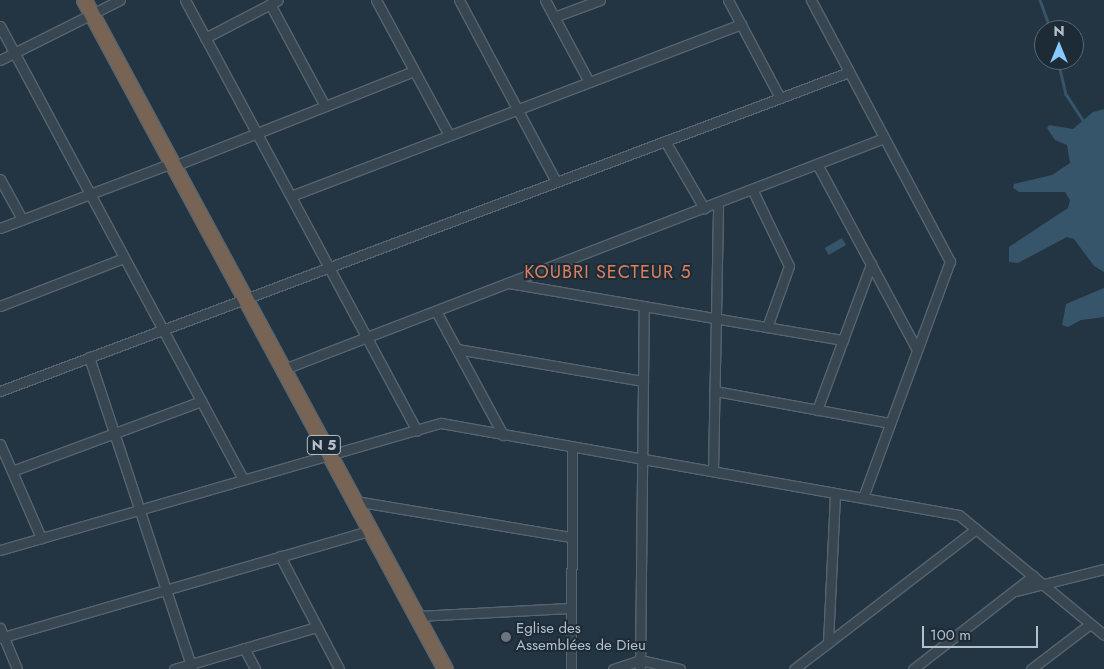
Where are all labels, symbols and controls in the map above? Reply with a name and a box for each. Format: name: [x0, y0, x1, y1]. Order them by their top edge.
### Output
north arrow: [1034, 20, 1084, 70]
text: N: [1053, 21, 1065, 41]
district label: KOUBRI SECTEUR 5: [522, 261, 694, 283]
road number: N 5: [306, 434, 342, 456]
scale bar: [924, 616, 1040, 648]
place label: Eglise des Assemblées de Dieu: [516, 619, 646, 654]
text: 100 m: [930, 624, 971, 646]
marker: Eglise des Assemblées de Dieu: [500, 631, 512, 643]

